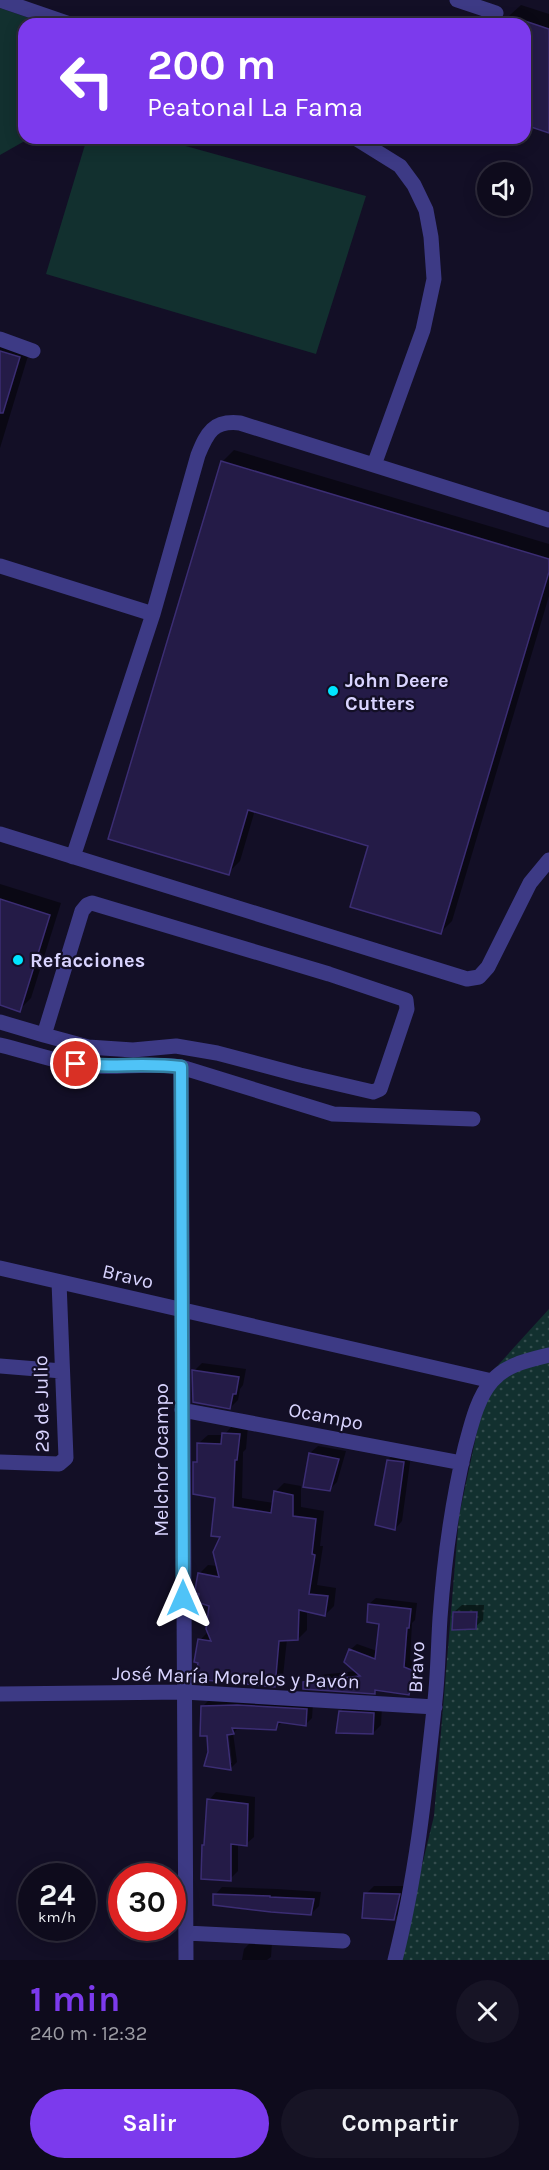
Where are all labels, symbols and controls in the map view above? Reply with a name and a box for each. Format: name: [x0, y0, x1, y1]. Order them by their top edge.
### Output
text: 200 m: [147, 40, 276, 90]
icon: left: [48, 42, 126, 120]
text: Peatonal La Fama: [147, 91, 363, 123]
map controls: [477, 162, 531, 216]
button: sound: [477, 162, 531, 216]
place label: John Deere Cutters: [345, 669, 449, 715]
marker: John Deere Cutters: [326, 684, 340, 698]
place label: Refacciones: [30, 949, 145, 972]
marker: Refacciones: [11, 953, 25, 967]
pin: [50, 1038, 101, 1089]
icon: arrive: [59, 1047, 92, 1080]
street label: Bravo: [100, 1259, 156, 1294]
street label: 29 de Julio: [29, 1355, 54, 1453]
street label: Melchor Ocampo: [150, 1383, 173, 1537]
street label: Ocampo: [287, 1398, 365, 1435]
position arrow: [151, 1566, 215, 1630]
street label: Bravo: [404, 1641, 429, 1693]
street label: José María Morelos y Pavón: [112, 1662, 360, 1693]
speed limit sign: 30: [108, 1863, 186, 1941]
text: 24: [39, 1877, 75, 1913]
text: km/h: [38, 1908, 76, 1926]
text: 1 min: [30, 1978, 120, 2020]
button: close: [456, 1980, 519, 2043]
text: 240 m · 12:32: [30, 2022, 147, 2045]
button: Salir: [30, 2089, 269, 2158]
button: Compartir: [281, 2089, 519, 2158]

